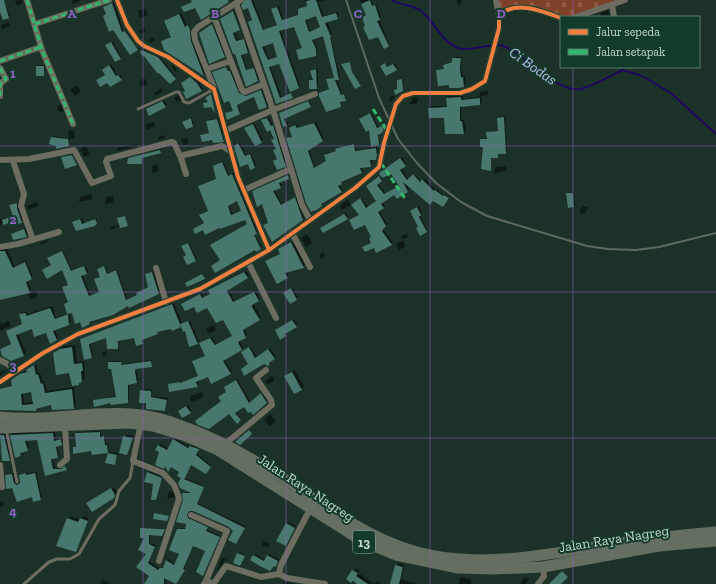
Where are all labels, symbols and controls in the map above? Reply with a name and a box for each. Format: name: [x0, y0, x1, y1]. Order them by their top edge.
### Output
text: A: [68, 6, 77, 21]
text: B: [211, 6, 219, 21]
text: C: [354, 6, 362, 21]
text: D: [496, 6, 506, 21]
legend: [560, 16, 700, 68]
text: Jalur sepeda: [596, 25, 660, 39]
water label: Ci Bodas: [506, 43, 560, 89]
text: Jalan setapak: [596, 45, 666, 59]
text: 1: [10, 66, 16, 81]
text: 2: [10, 212, 17, 227]
text: 3: [10, 358, 17, 373]
street label: Jalan Raya Nagreg: [255, 451, 358, 526]
text: 4: [9, 504, 17, 519]
street label: Jalan Raya Nagreg: [558, 522, 671, 556]
road number: 13: [353, 531, 375, 553]

